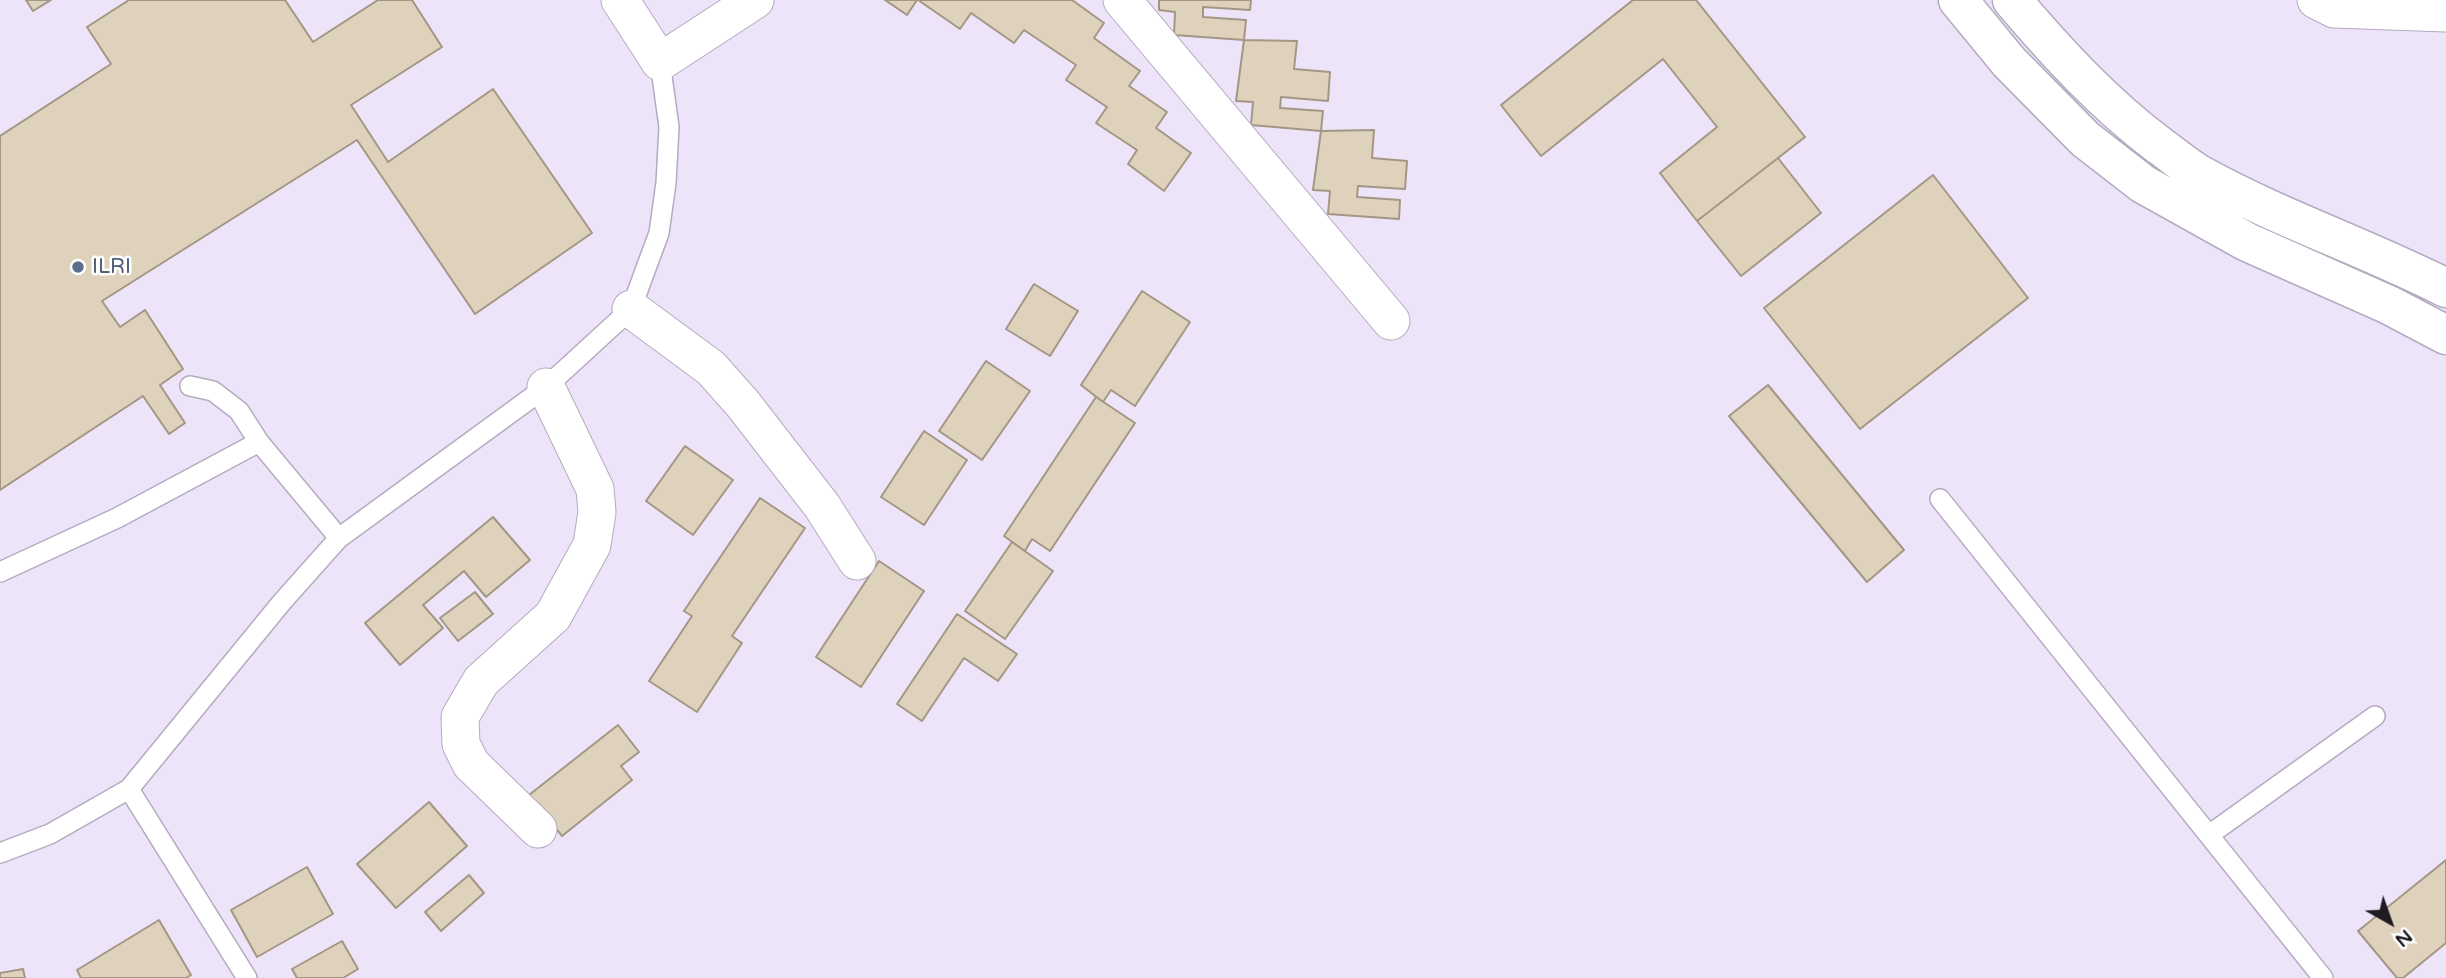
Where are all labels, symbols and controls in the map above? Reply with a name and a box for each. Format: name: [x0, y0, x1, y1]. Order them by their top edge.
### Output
place label: ILRI: [92, 254, 131, 280]
marker: ILRI: [70, 259, 86, 275]
north arrow: [2355, 887, 2425, 957]
text: N: [2391, 925, 2416, 951]

